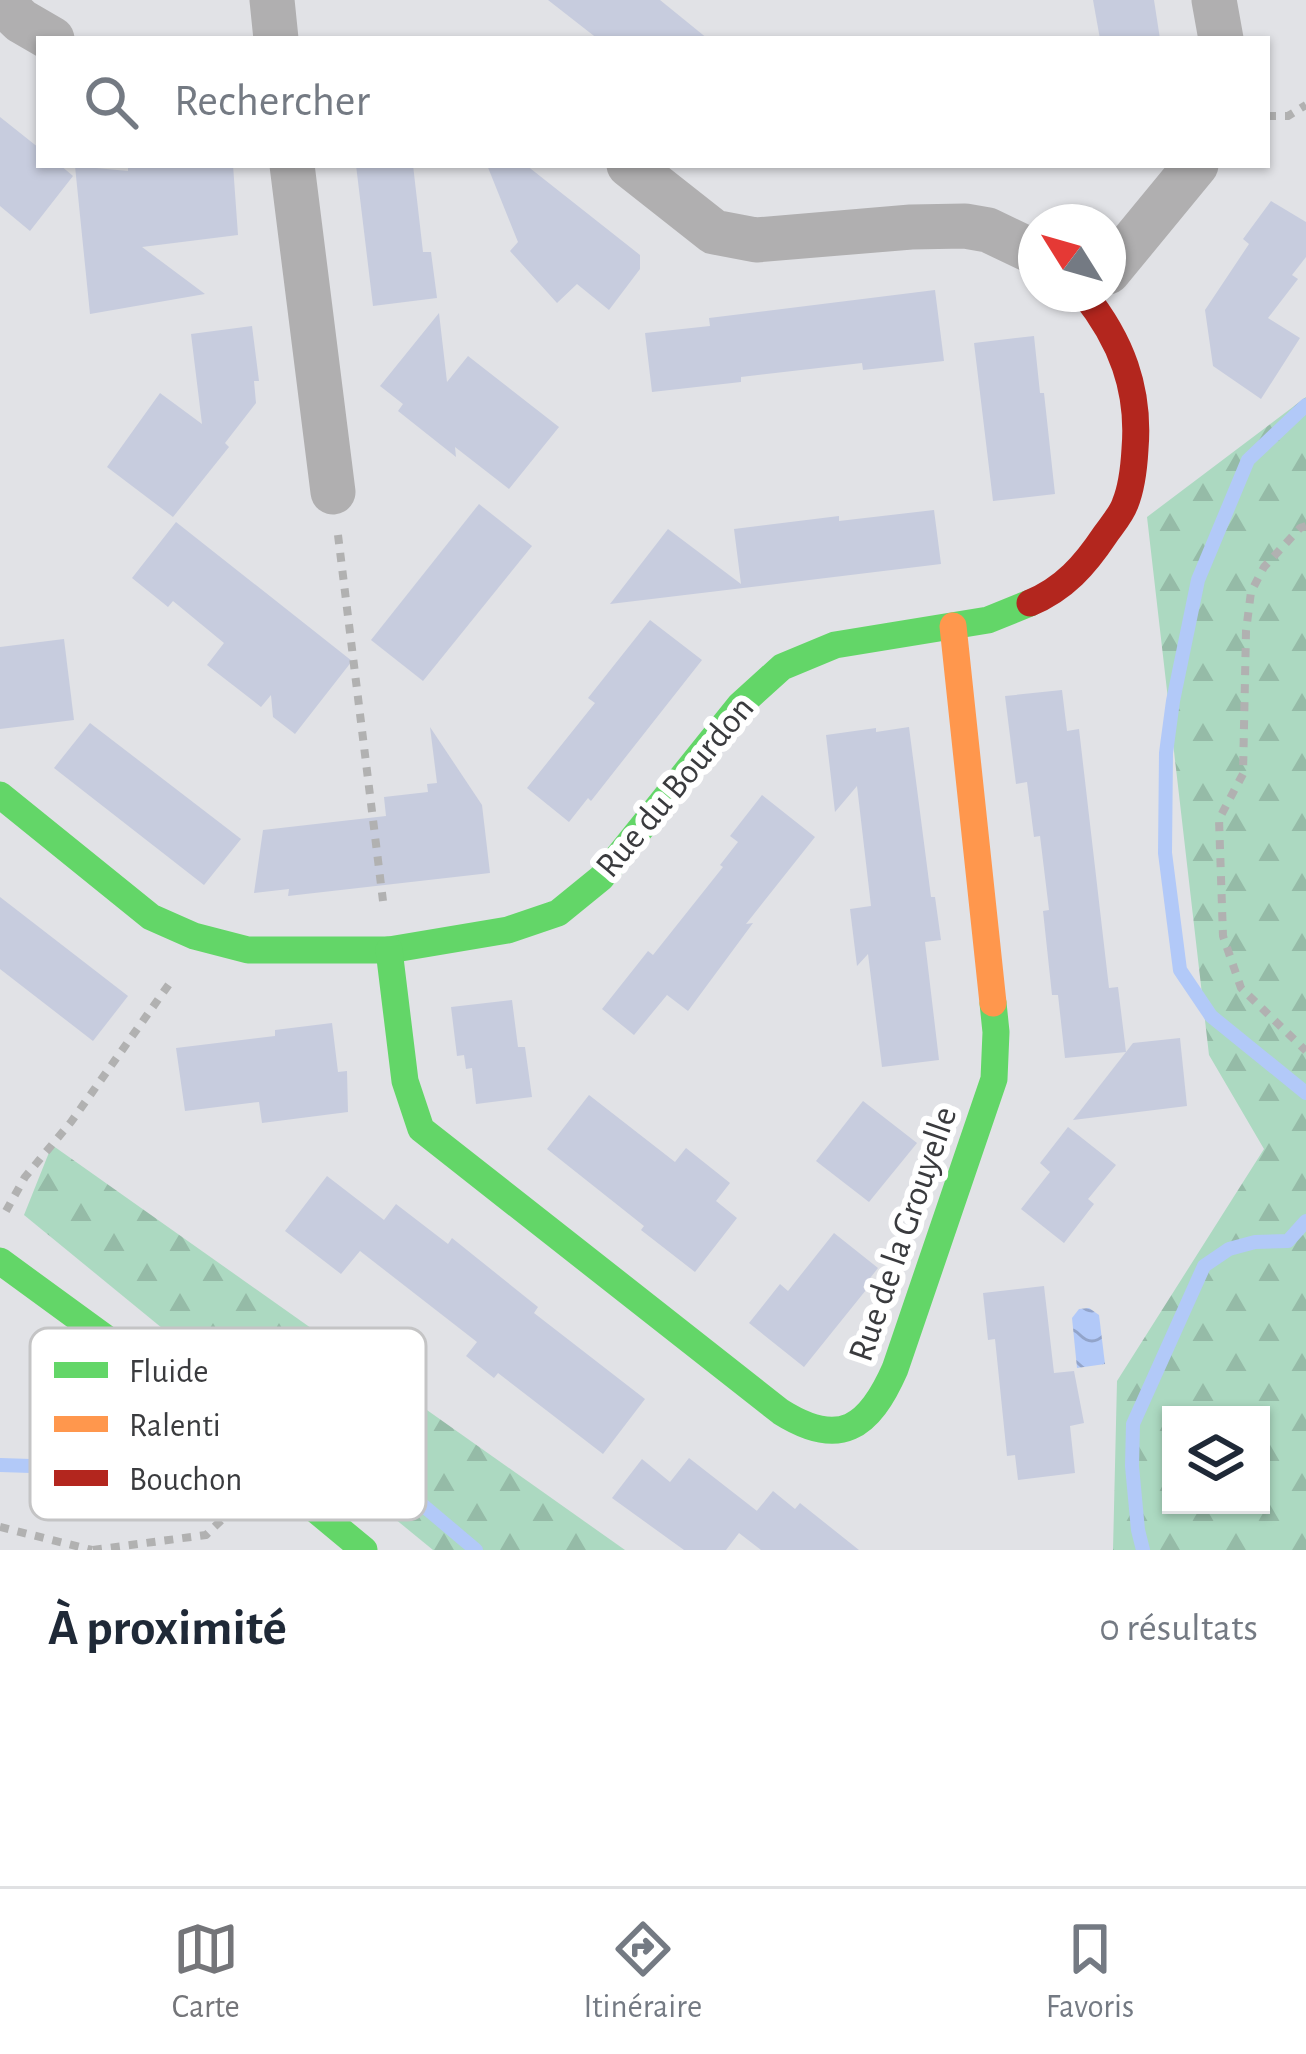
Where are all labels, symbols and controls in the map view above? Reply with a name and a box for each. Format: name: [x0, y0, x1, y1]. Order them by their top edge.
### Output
search box: [36, 36, 1270, 168]
icon: search: [78, 69, 144, 135]
text: Rechercher: [174, 79, 370, 124]
north arrow: [1018, 204, 1126, 312]
street label: Rue du Bourdon: [589, 690, 761, 884]
street label: Rue de la Grouyelle: [843, 1102, 963, 1366]
legend: [30, 1328, 426, 1520]
text: Fluide: [129, 1356, 209, 1389]
map controls: [1162, 1406, 1270, 1514]
button: layers: [1162, 1406, 1270, 1514]
text: Ralenti: [129, 1410, 221, 1443]
text: Bouchon: [129, 1464, 242, 1497]
text: À proximité: [48, 1603, 287, 1654]
text: 0 résultats: [1099, 1609, 1258, 1648]
tab: Carte: [172, 1916, 240, 2028]
tab: Itinéraire: [583, 1916, 702, 2028]
tab: Favoris: [1046, 1916, 1134, 2028]

